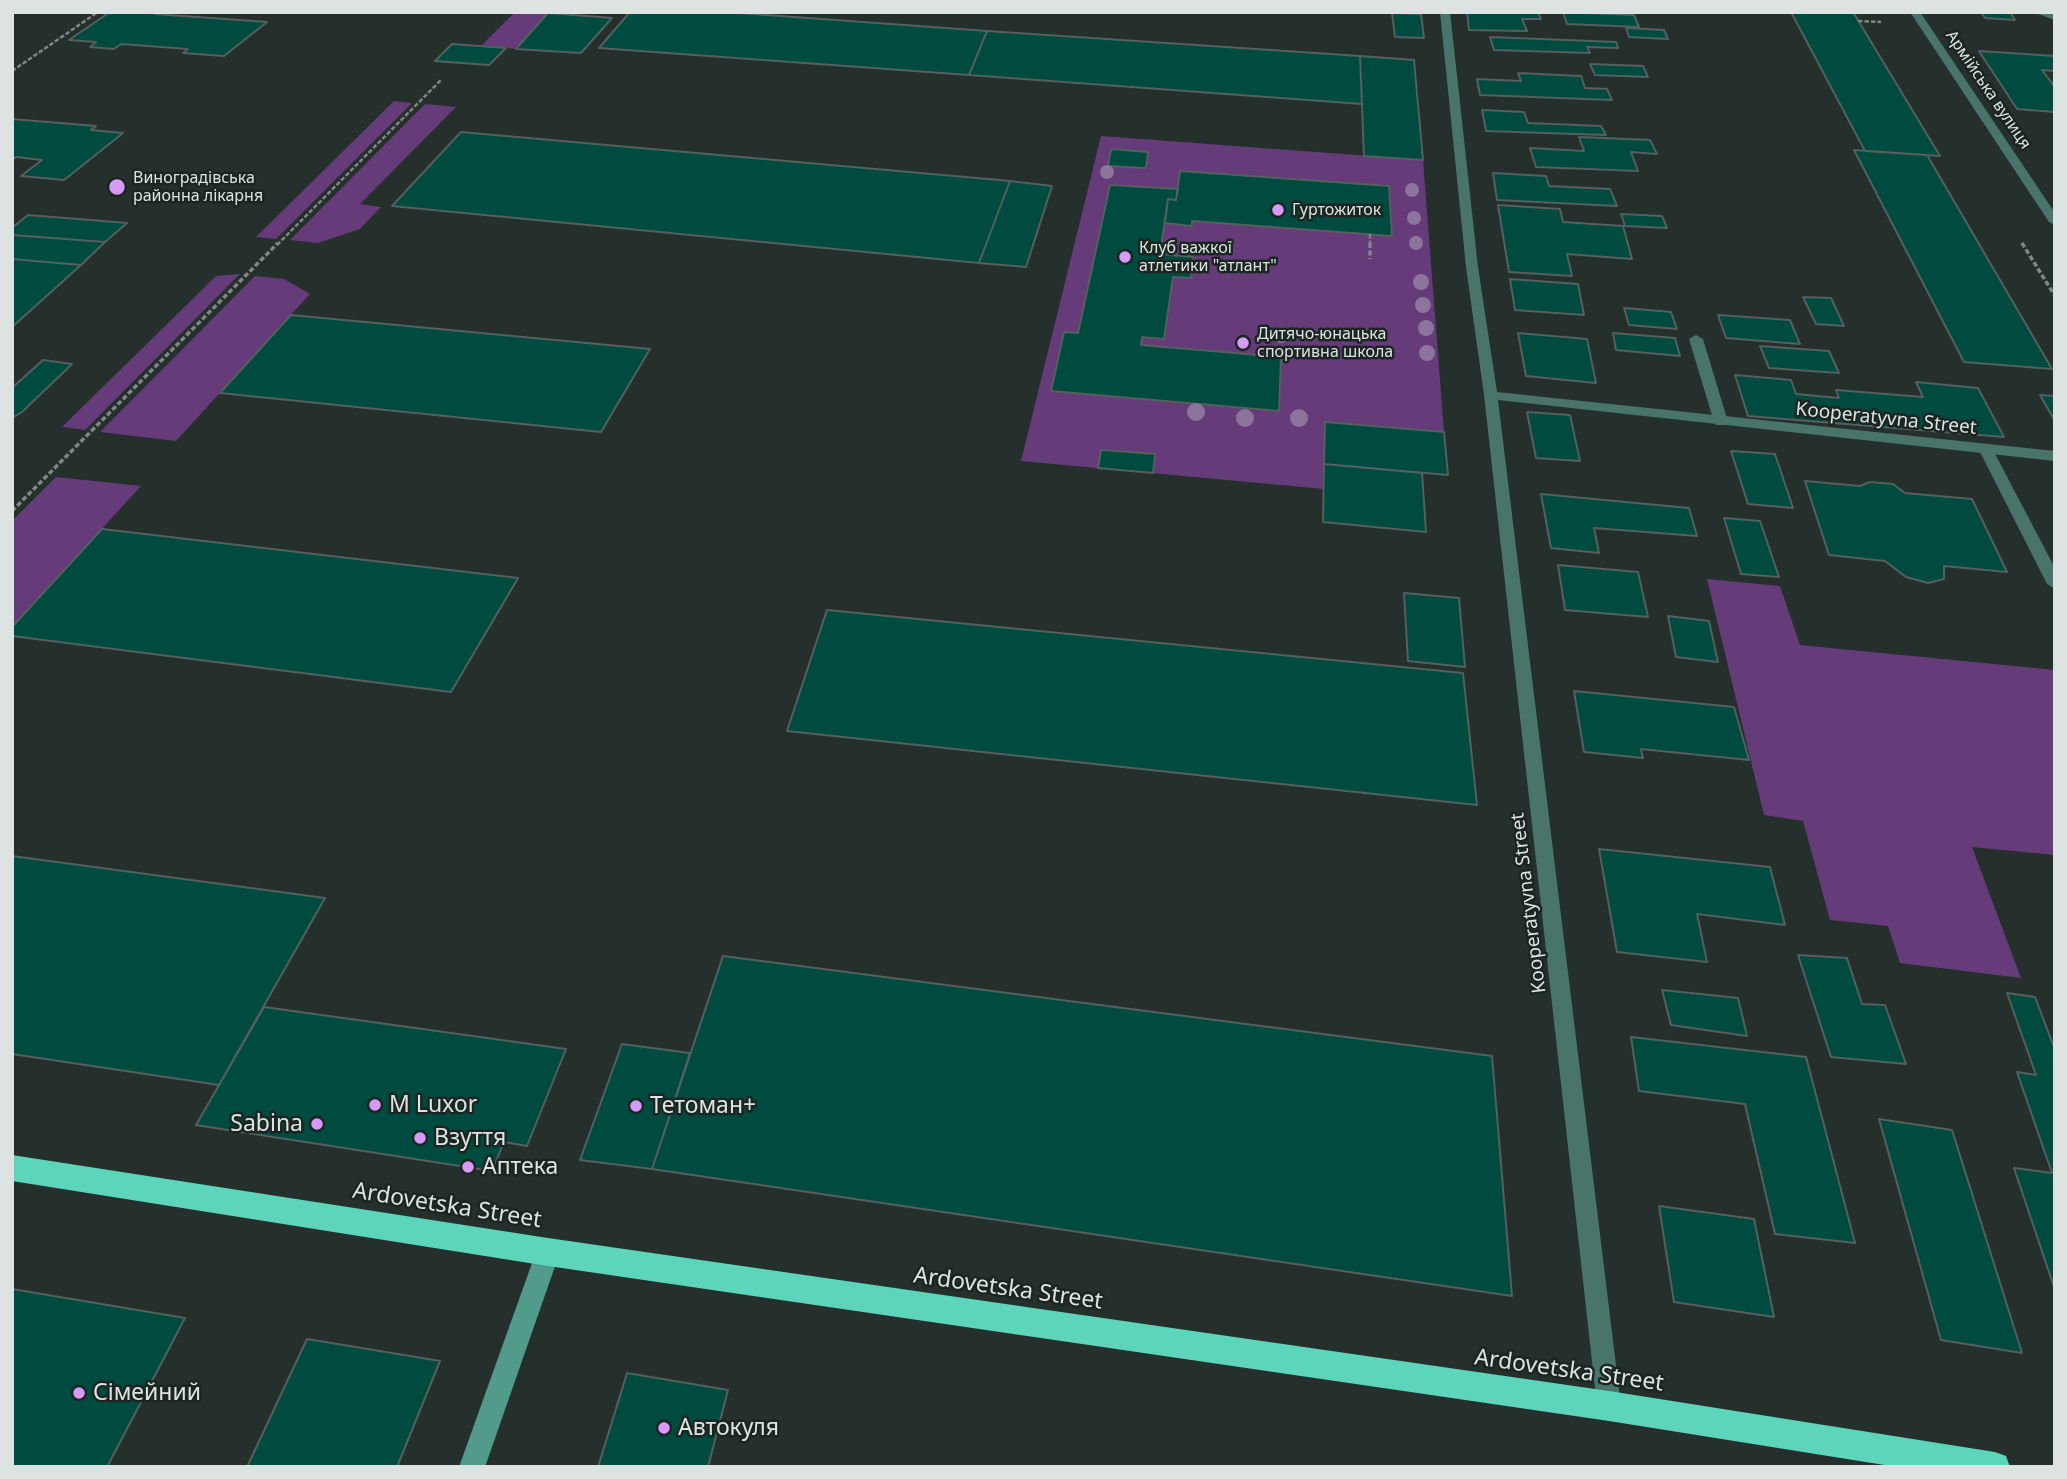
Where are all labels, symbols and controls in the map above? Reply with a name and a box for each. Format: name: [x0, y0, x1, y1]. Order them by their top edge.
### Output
street label: Армійська вулиця: [1941, 27, 2035, 153]
place label: Виноградівська районна лікарня: [133, 168, 263, 206]
marker: Виноградівська районна лікарня: [107, 177, 127, 197]
place label: Гуртожиток: [1292, 200, 1381, 220]
marker: Гуртожиток: [1270, 202, 1286, 218]
place label: Клуб важкої атлетики "атлант": [1139, 238, 1277, 276]
marker: Клуб важкої атлетики "атлант": [1117, 249, 1133, 265]
place label: Дитячо-юнацька спортивна школа: [1257, 324, 1393, 362]
marker: Дитячо-юнацька спортивна школа: [1235, 335, 1251, 351]
street label: Kooperatyvna Street: [1794, 398, 1978, 440]
street label: Kooperatyvna Street: [1507, 811, 1551, 995]
place label: M Luxor: [389, 1091, 477, 1119]
place label: Тетоман+: [650, 1092, 756, 1120]
marker: M Luxor: [367, 1097, 383, 1113]
marker: Тетоман+: [628, 1098, 644, 1114]
place label: Sabina: [230, 1110, 303, 1138]
marker: Sabina: [309, 1116, 325, 1132]
place label: Взуття: [434, 1124, 506, 1152]
marker: Взуття: [412, 1130, 428, 1146]
place label: Аптека: [482, 1153, 558, 1181]
marker: Аптека: [460, 1159, 476, 1175]
street label: Ardovetska Street: [351, 1177, 543, 1235]
street label: Ardovetska Street: [912, 1262, 1104, 1316]
street label: Ardovetska Street: [1473, 1344, 1665, 1398]
place label: Сімейний: [93, 1379, 201, 1407]
marker: Сімейний: [71, 1385, 87, 1401]
place label: Автокуля: [678, 1414, 779, 1442]
marker: Автокуля: [656, 1420, 672, 1436]

